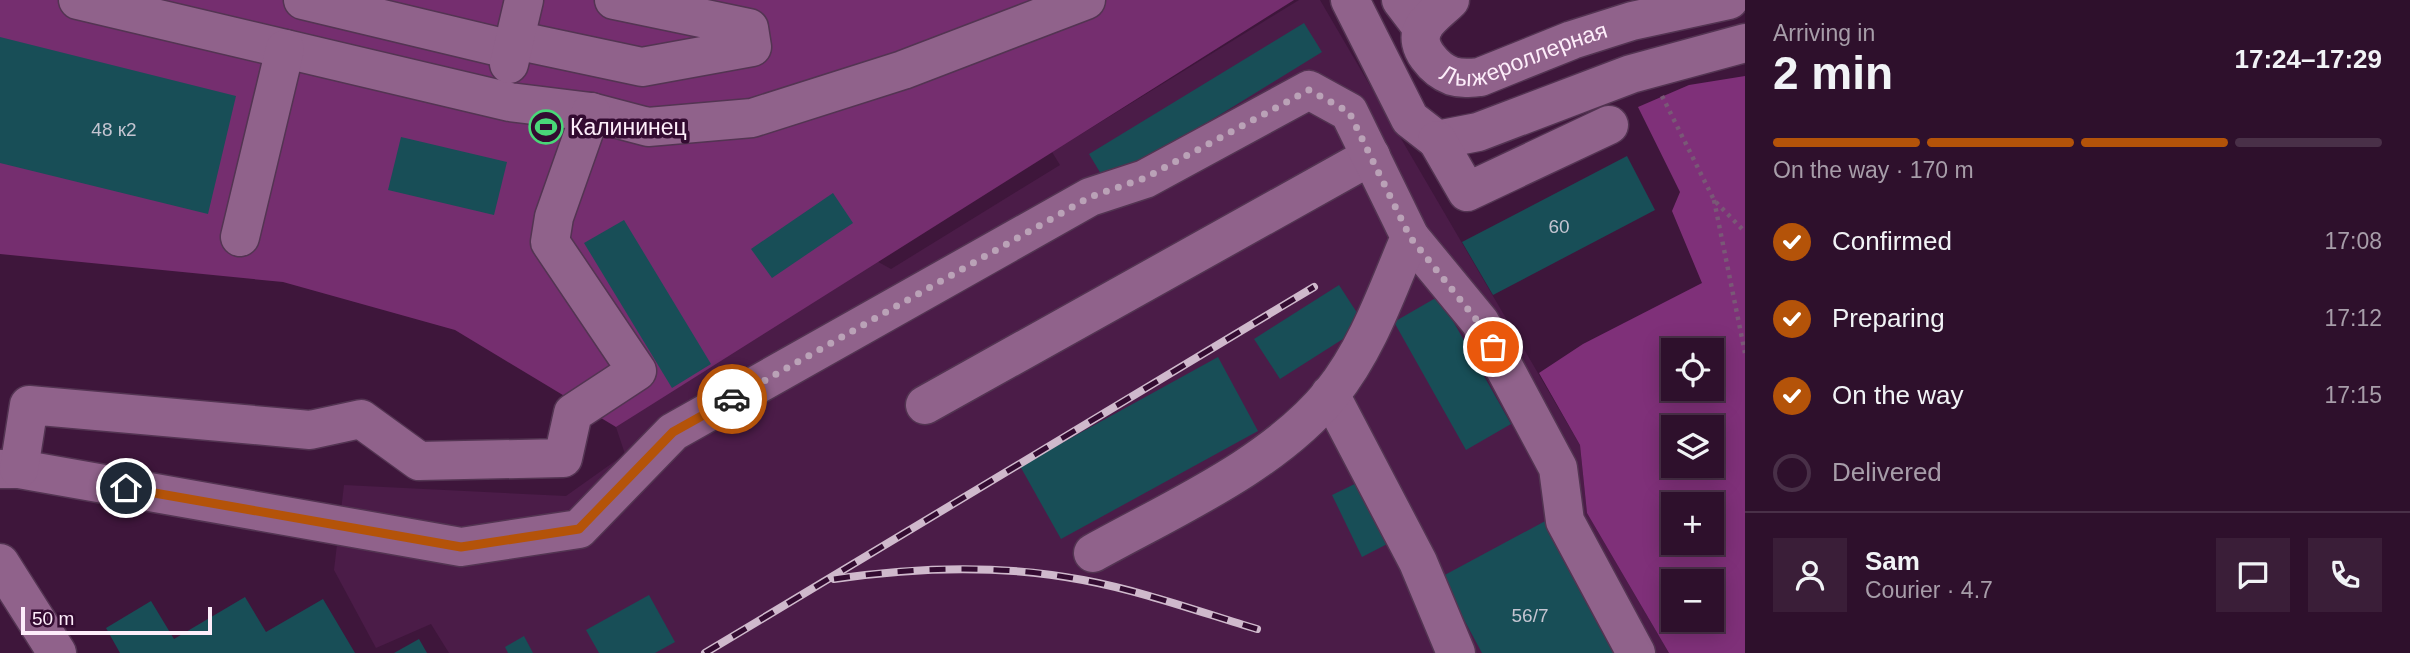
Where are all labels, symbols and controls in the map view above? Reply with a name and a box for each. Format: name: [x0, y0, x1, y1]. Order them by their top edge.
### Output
street label: Лыжероллерная: [1436, 17, 1610, 91]
text: Arriving in: [1773, 20, 1875, 46]
text: 17:24–17:29: [2235, 44, 2382, 74]
text: 2 min: [1773, 47, 1893, 99]
sports icon: Калининец: [527, 108, 565, 146]
place label: Калининец: [570, 114, 687, 140]
house number: 48 к2: [91, 119, 137, 140]
text: On the way · 170 m: [1773, 157, 1974, 183]
house number: 60: [1548, 216, 1570, 237]
icon: check: [1773, 223, 1811, 261]
text: Confirmed: [1832, 226, 1952, 256]
text: 17:08: [2324, 228, 2382, 254]
icon: check: [1773, 300, 1811, 338]
text: Preparing: [1832, 303, 1945, 333]
text: 17:12: [2324, 305, 2382, 331]
pin: [1463, 317, 1523, 377]
icon: bag: [1474, 328, 1512, 366]
map controls: [1661, 338, 1724, 632]
button: locate: [1661, 338, 1724, 401]
courier: [697, 364, 767, 434]
icon: check: [1773, 377, 1811, 415]
icon: car: [713, 380, 751, 418]
text: On the way: [1832, 380, 1964, 410]
text: 17:15: [2324, 382, 2382, 408]
button: layers: [1661, 415, 1724, 478]
text: Delivered: [1832, 457, 1942, 487]
pin: [96, 458, 156, 518]
icon: home: [107, 469, 145, 507]
button: +: [1661, 492, 1724, 555]
button: person: [1773, 538, 1847, 612]
button: chat: [2216, 538, 2290, 612]
button: phone: [2308, 538, 2382, 612]
text: Sam: [1865, 546, 1920, 576]
button: −: [1661, 569, 1724, 632]
text: Courier · 4.7: [1865, 577, 1993, 603]
scale bar: [21, 604, 212, 636]
house number: 56/7: [1512, 605, 1548, 626]
text: 50 m: [32, 608, 74, 629]

